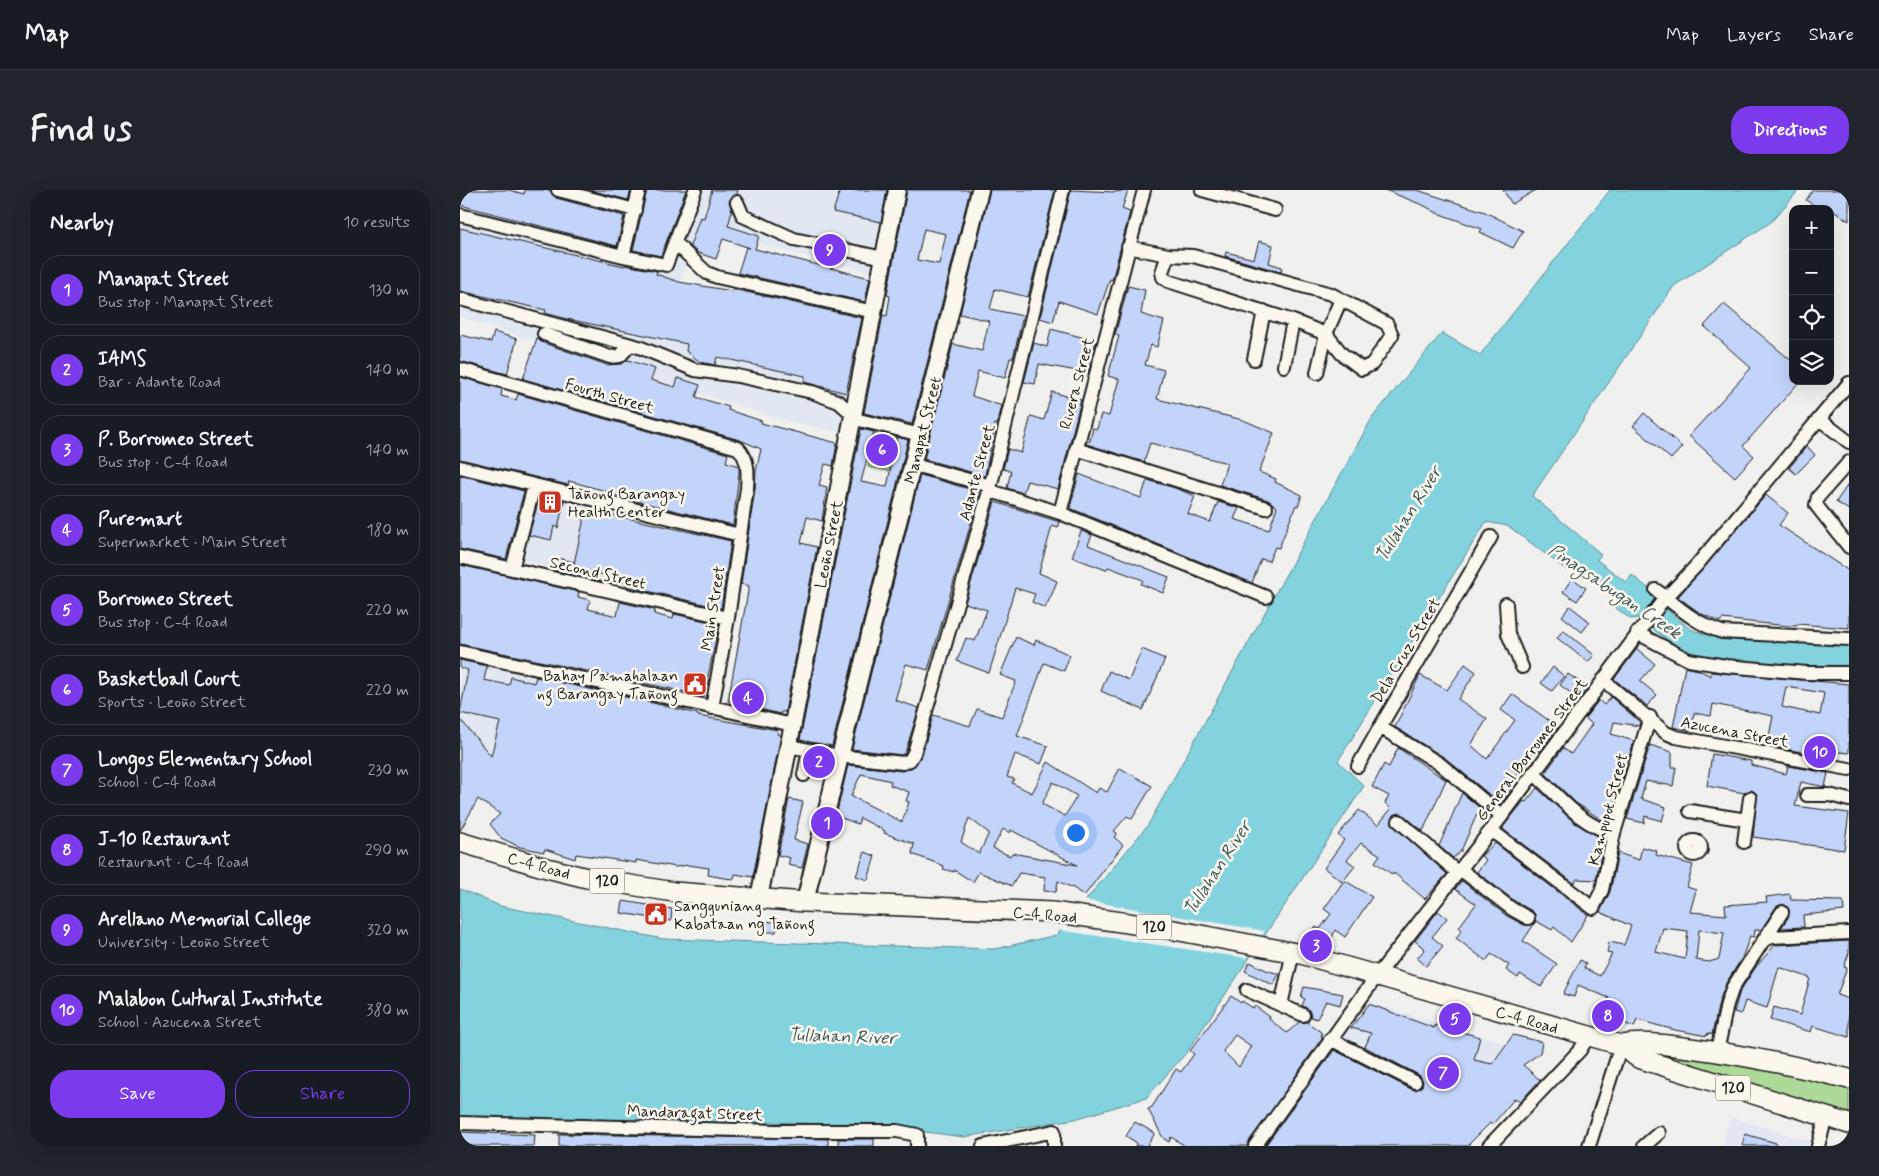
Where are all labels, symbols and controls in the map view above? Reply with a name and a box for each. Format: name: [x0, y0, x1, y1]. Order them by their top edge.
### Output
text: Map: [25, 19, 69, 50]
text: Map: [1666, 23, 1699, 47]
text: Layers: [1727, 23, 1781, 47]
text: Share: [1809, 23, 1854, 47]
button: Directions: [1731, 106, 1849, 154]
text: Find us: [30, 107, 132, 153]
map controls: [1789, 205, 1834, 385]
button: +: [1789, 205, 1834, 250]
text: Nearby: [50, 209, 114, 237]
text: 10 results: [343, 212, 410, 233]
pin: 9: [814, 231, 846, 269]
button: −: [1789, 250, 1834, 295]
text: Manapat Street: [98, 267, 229, 292]
text: 1: [63, 280, 71, 301]
text: 130 m: [368, 280, 409, 301]
text: Bus stop · Manapat Street: [98, 292, 273, 313]
button: locate: [1789, 295, 1834, 340]
street label: Rivera Street: [1055, 334, 1100, 432]
button: layers: [1789, 340, 1834, 385]
text: IAMS: [98, 347, 146, 372]
text: 2: [63, 360, 71, 381]
text: 140 m: [365, 360, 409, 381]
text: Bar · Adante Road: [98, 372, 221, 393]
street label: Fourth Street: [563, 374, 657, 419]
street label: Manapat Street: [900, 374, 947, 486]
street label: Adante Street: [954, 421, 1001, 523]
text: P. Borromeo Street: [98, 427, 253, 452]
pin: 6: [866, 431, 898, 469]
text: 3: [63, 440, 71, 461]
text: 140 m: [365, 440, 409, 461]
text: Bus stop · C-4 Road: [98, 452, 227, 473]
water label: Tullahan River: [1370, 460, 1449, 567]
place label: Tañong Barangay Health Center: [568, 484, 685, 523]
building icon: Tañong Barangay Health Center: [537, 489, 563, 515]
street label: Leoño Street: [811, 498, 848, 590]
text: Puremart: [98, 507, 182, 532]
text: 4: [62, 520, 72, 541]
text: 180 m: [366, 520, 409, 541]
text: Supermarket · Main Street: [98, 532, 288, 553]
water label: Pinagsabugan Creek: [1542, 538, 1686, 647]
street label: Second Street: [548, 552, 648, 595]
street label: Main Street: [696, 564, 731, 652]
text: Borromeo Street: [98, 587, 233, 612]
street label: Dela Cruz Street: [1367, 594, 1446, 707]
text: 5: [62, 600, 72, 621]
text: 220 m: [366, 600, 409, 621]
text: Bus stop · C-4 Road: [98, 612, 227, 633]
place label: Bahay Pamahalaan ng Barangay Tañong: [537, 666, 678, 706]
text: Basketball Court: [98, 667, 240, 692]
public building icon: Bahay Pamahalaan ng Barangay Tañong: [682, 671, 708, 697]
street label: General Borromeo Street: [1472, 674, 1593, 826]
pin: 4: [732, 679, 764, 717]
text: 6: [63, 680, 71, 701]
text: 220 m: [366, 680, 409, 701]
text: Sports · Leoño Street: [98, 692, 246, 713]
street label: Azucena Street: [1679, 712, 1791, 753]
pin: 10: [1804, 733, 1836, 771]
pin: 2: [803, 743, 835, 781]
text: Longos Elementary School: [98, 747, 312, 772]
street label: Kampupot Street: [1583, 751, 1634, 868]
text: 7: [62, 760, 72, 781]
text: 230 m: [368, 760, 409, 781]
text: School · C-4 Road: [98, 772, 216, 793]
pin: 1: [811, 804, 843, 842]
water label: Tullahan River: [1178, 815, 1259, 920]
your location: [1063, 820, 1089, 846]
text: J-10 Restaurant: [98, 827, 230, 852]
text: 8: [62, 840, 72, 861]
text: 290 m: [365, 840, 409, 861]
street label: C-4 Road: [505, 848, 572, 885]
text: Restaurant · C-4 Road: [98, 852, 249, 873]
road number: 120: [590, 868, 624, 894]
place label: Sangguniang Kabataan ng Tañong: [674, 896, 815, 936]
public building icon: Sangguniang Kabataan ng Tañong: [643, 901, 669, 927]
street label: C-4 Road: [1012, 902, 1078, 929]
text: Arellano Memorial College: [98, 907, 311, 932]
road number: 120: [1136, 914, 1172, 940]
text: 9: [63, 920, 71, 941]
text: 320 m: [367, 920, 409, 941]
pin: 3: [1300, 927, 1332, 965]
text: University · Leoño Street: [98, 932, 269, 953]
text: Malabon Cultural Institute: [98, 987, 323, 1012]
pin: 8: [1592, 997, 1624, 1035]
text: 10: [59, 1000, 75, 1021]
text: 380 m: [366, 1000, 409, 1021]
pin: 5: [1439, 1000, 1471, 1038]
street label: C-4 Road: [1493, 1001, 1560, 1039]
text: School · Azucena Street: [98, 1012, 262, 1033]
water label: Tullahan River: [788, 1023, 899, 1051]
pin: 7: [1427, 1054, 1459, 1092]
button: Save: [50, 1070, 225, 1118]
button: Share: [235, 1070, 410, 1118]
road number: 120: [1716, 1076, 1750, 1100]
street label: Mandaragat Street: [627, 1101, 764, 1127]

